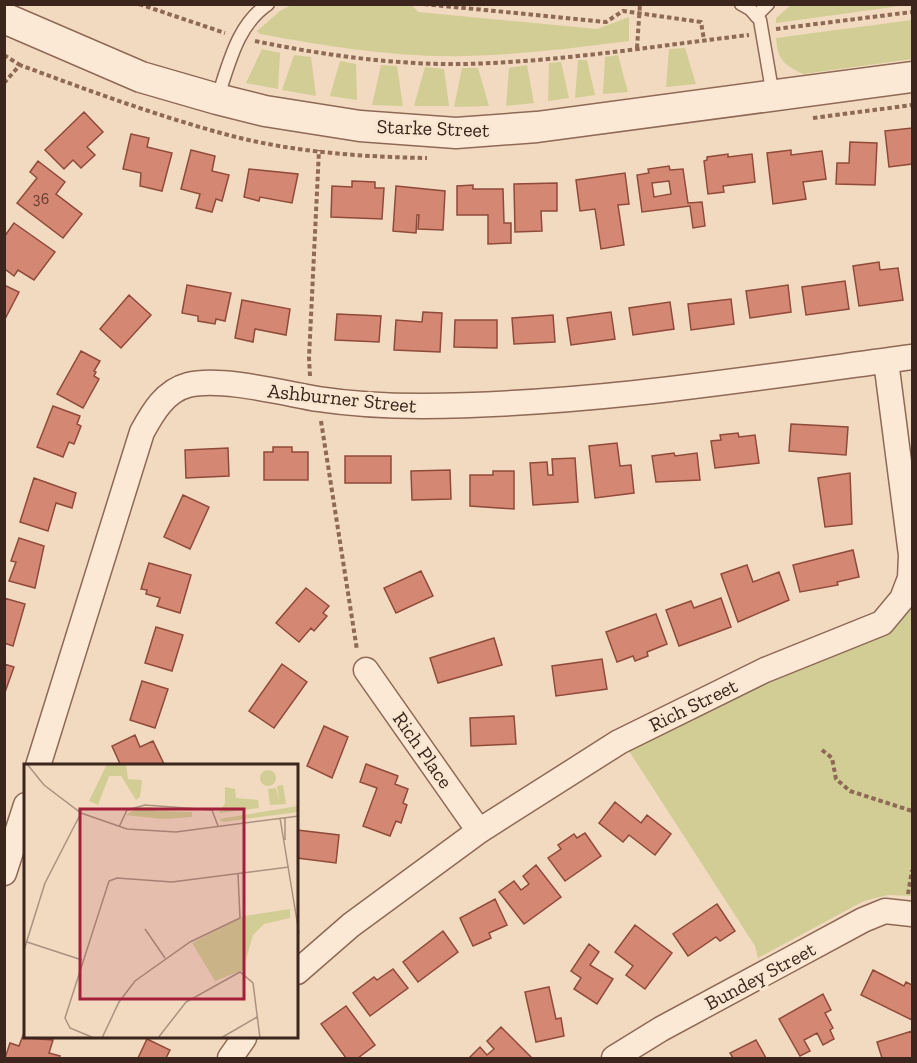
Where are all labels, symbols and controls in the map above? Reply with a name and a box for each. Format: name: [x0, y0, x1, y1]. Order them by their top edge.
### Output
street label: Starke Street: [376, 114, 490, 142]
house number: 36: [33, 189, 49, 208]
street label: Ashburner Street: [266, 378, 418, 418]
street label: Rich Street: [645, 673, 742, 737]
street label: Rich Place: [388, 707, 458, 793]
inset map: [24, 764, 298, 1039]
street label: Bundey Street: [701, 937, 820, 1015]

